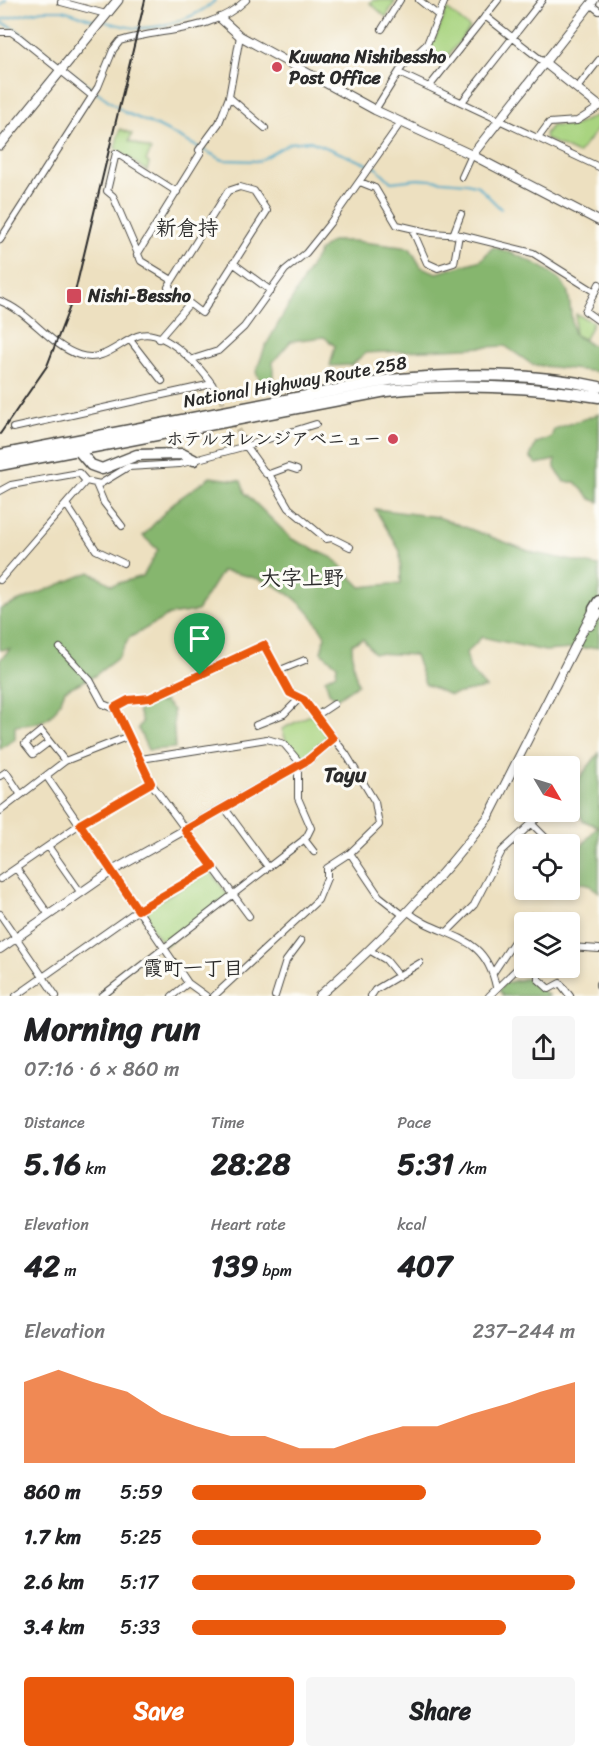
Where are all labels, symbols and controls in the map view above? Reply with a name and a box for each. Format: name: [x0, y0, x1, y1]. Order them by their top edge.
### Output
place label: Kuwana Nishibessho Post Office: [288, 41, 447, 94]
marker: Kuwana Nishibessho Post Office: [270, 60, 284, 74]
district label: 新倉持: [156, 209, 219, 247]
place label: Nishi-Bessho: [87, 280, 192, 312]
marker: Nishi-Bessho: [65, 287, 83, 305]
street label: National Highway Route 258: [181, 347, 410, 417]
place label: ホテルオレンジアベニュー: [166, 423, 381, 455]
marker: ホテルオレンジアベニュー: [386, 432, 400, 446]
district label: 大字上野: [260, 559, 344, 597]
pin: [174, 613, 225, 675]
icon: arrive: [183, 622, 216, 655]
district label: Tayu: [324, 756, 367, 794]
north arrow: [514, 756, 580, 822]
map controls: [514, 756, 580, 978]
button: locate: [514, 834, 580, 900]
button: layers: [514, 912, 580, 978]
district label: 霞町一丁目: [143, 951, 243, 986]
text: Morning run: [24, 1000, 200, 1058]
button: share: [512, 1016, 575, 1079]
text: 07:16 · 6 × 860 m: [24, 1052, 179, 1087]
text: Distance: [24, 1108, 85, 1137]
text: Time: [211, 1108, 244, 1137]
text: Pace: [397, 1108, 431, 1137]
text: 5.16: [24, 1137, 81, 1191]
text: 28:28: [211, 1137, 291, 1191]
text: 5:31: [397, 1137, 454, 1191]
text: km: [81, 1154, 106, 1183]
text: /km: [454, 1154, 487, 1183]
text: Elevation: [24, 1210, 89, 1239]
text: Heart rate: [211, 1210, 286, 1239]
text: kcal: [397, 1210, 426, 1239]
text: 42: [24, 1239, 60, 1293]
text: 139: [211, 1239, 258, 1293]
text: 407: [397, 1239, 452, 1293]
text: m: [60, 1256, 77, 1285]
text: bpm: [258, 1256, 292, 1285]
text: Elevation: [24, 1314, 105, 1349]
text: 237–244 m: [473, 1314, 575, 1349]
text: 860 m: [24, 1475, 81, 1510]
text: 5:59: [120, 1475, 163, 1510]
text: 1.7 km: [24, 1520, 81, 1555]
text: 5:25: [120, 1520, 162, 1555]
text: 2.6 km: [24, 1565, 84, 1600]
text: 5:17: [120, 1565, 158, 1600]
text: 3.4 km: [24, 1610, 85, 1645]
text: 5:33: [120, 1610, 160, 1645]
button: Save: [24, 1677, 294, 1746]
button: Share: [306, 1677, 575, 1746]

